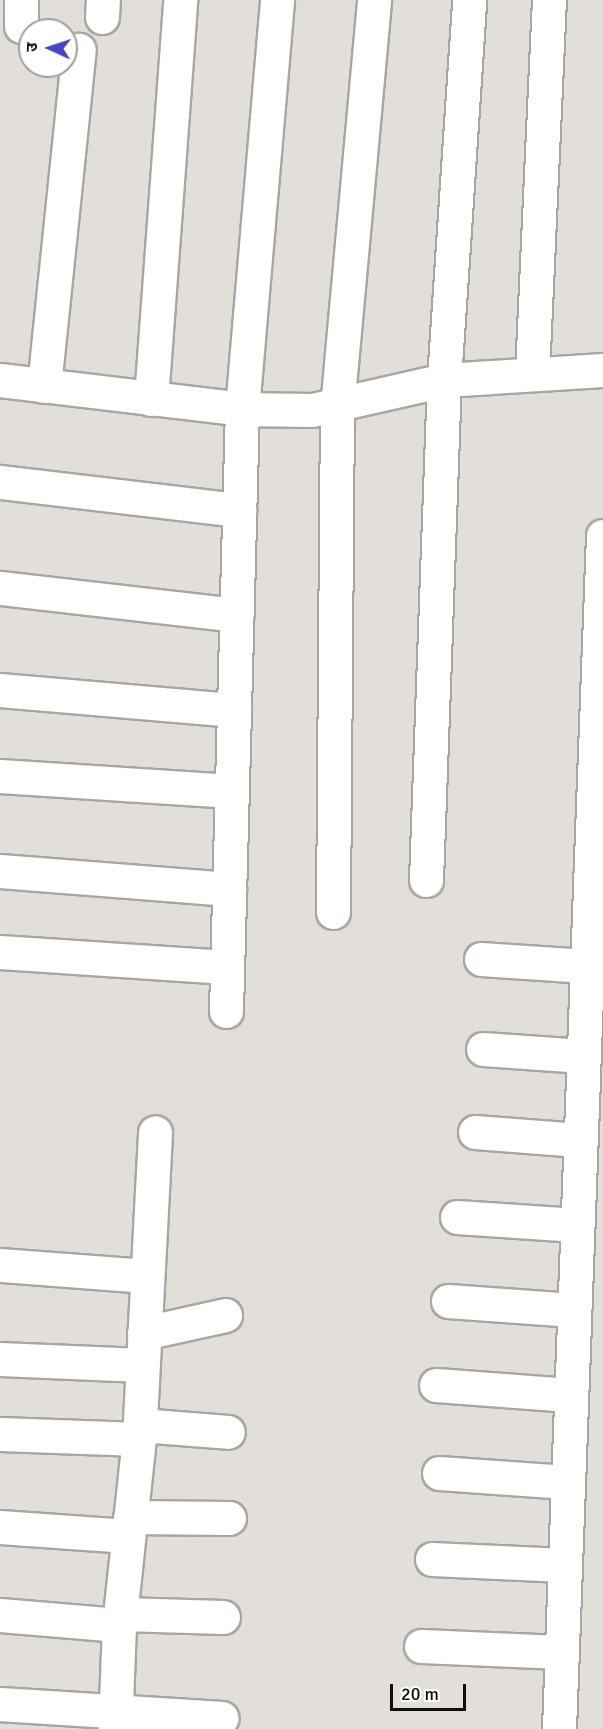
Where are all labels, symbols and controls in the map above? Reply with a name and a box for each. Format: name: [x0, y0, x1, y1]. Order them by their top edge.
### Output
north arrow: [18, 18, 78, 78]
text: उ: [22, 42, 42, 52]
scale bar: [393, 1672, 470, 1710]
text: 20 m: [401, 1683, 439, 1705]

